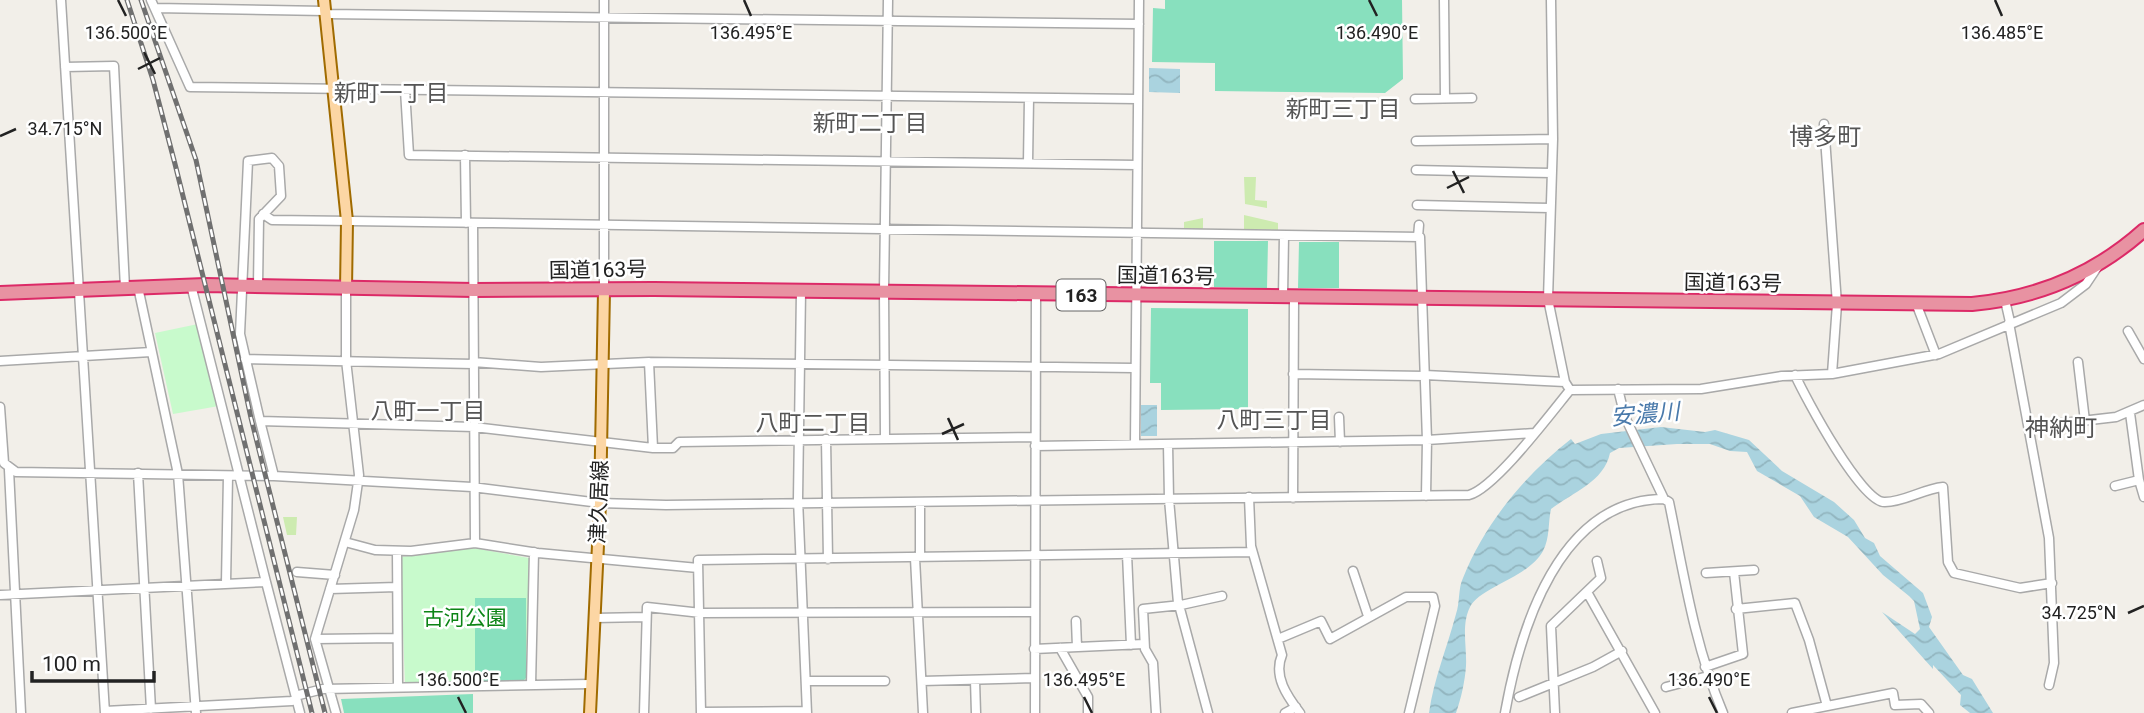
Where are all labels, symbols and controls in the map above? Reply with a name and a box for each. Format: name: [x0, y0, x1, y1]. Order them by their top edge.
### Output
text: 136.500°E: [85, 22, 167, 43]
text: 136.495°E: [710, 22, 792, 43]
text: 136.490°E: [1336, 22, 1418, 43]
text: 136.485°E: [1961, 22, 2043, 43]
district label: 新町一丁目: [334, 80, 449, 107]
district label: 新町三丁目: [1286, 96, 1401, 123]
district label: 新町二丁目: [813, 110, 928, 137]
text: 34.715°N: [28, 118, 102, 139]
district label: 博多町: [1789, 123, 1861, 151]
street label: 国道163号: [549, 257, 647, 283]
street label: 国道163号: [1117, 263, 1215, 289]
street label: 国道163号: [1684, 270, 1782, 296]
road number: 163: [1056, 280, 1106, 310]
district label: 八町一丁目: [371, 398, 486, 425]
water label: 安濃川: [1609, 398, 1684, 431]
district label: 八町三丁目: [1217, 407, 1332, 434]
district label: 八町二丁目: [756, 410, 871, 437]
district label: 神納町: [2025, 414, 2097, 442]
street label: 津久居線: [586, 460, 612, 544]
text: 34.725°N: [2042, 602, 2116, 623]
park label: 古河公園: [423, 606, 507, 630]
scale bar: [32, 640, 154, 684]
text: 100 m: [42, 652, 101, 676]
text: 136.500°E: [417, 669, 499, 690]
text: 136.495°E: [1043, 669, 1125, 690]
text: 136.490°E: [1668, 669, 1750, 690]

